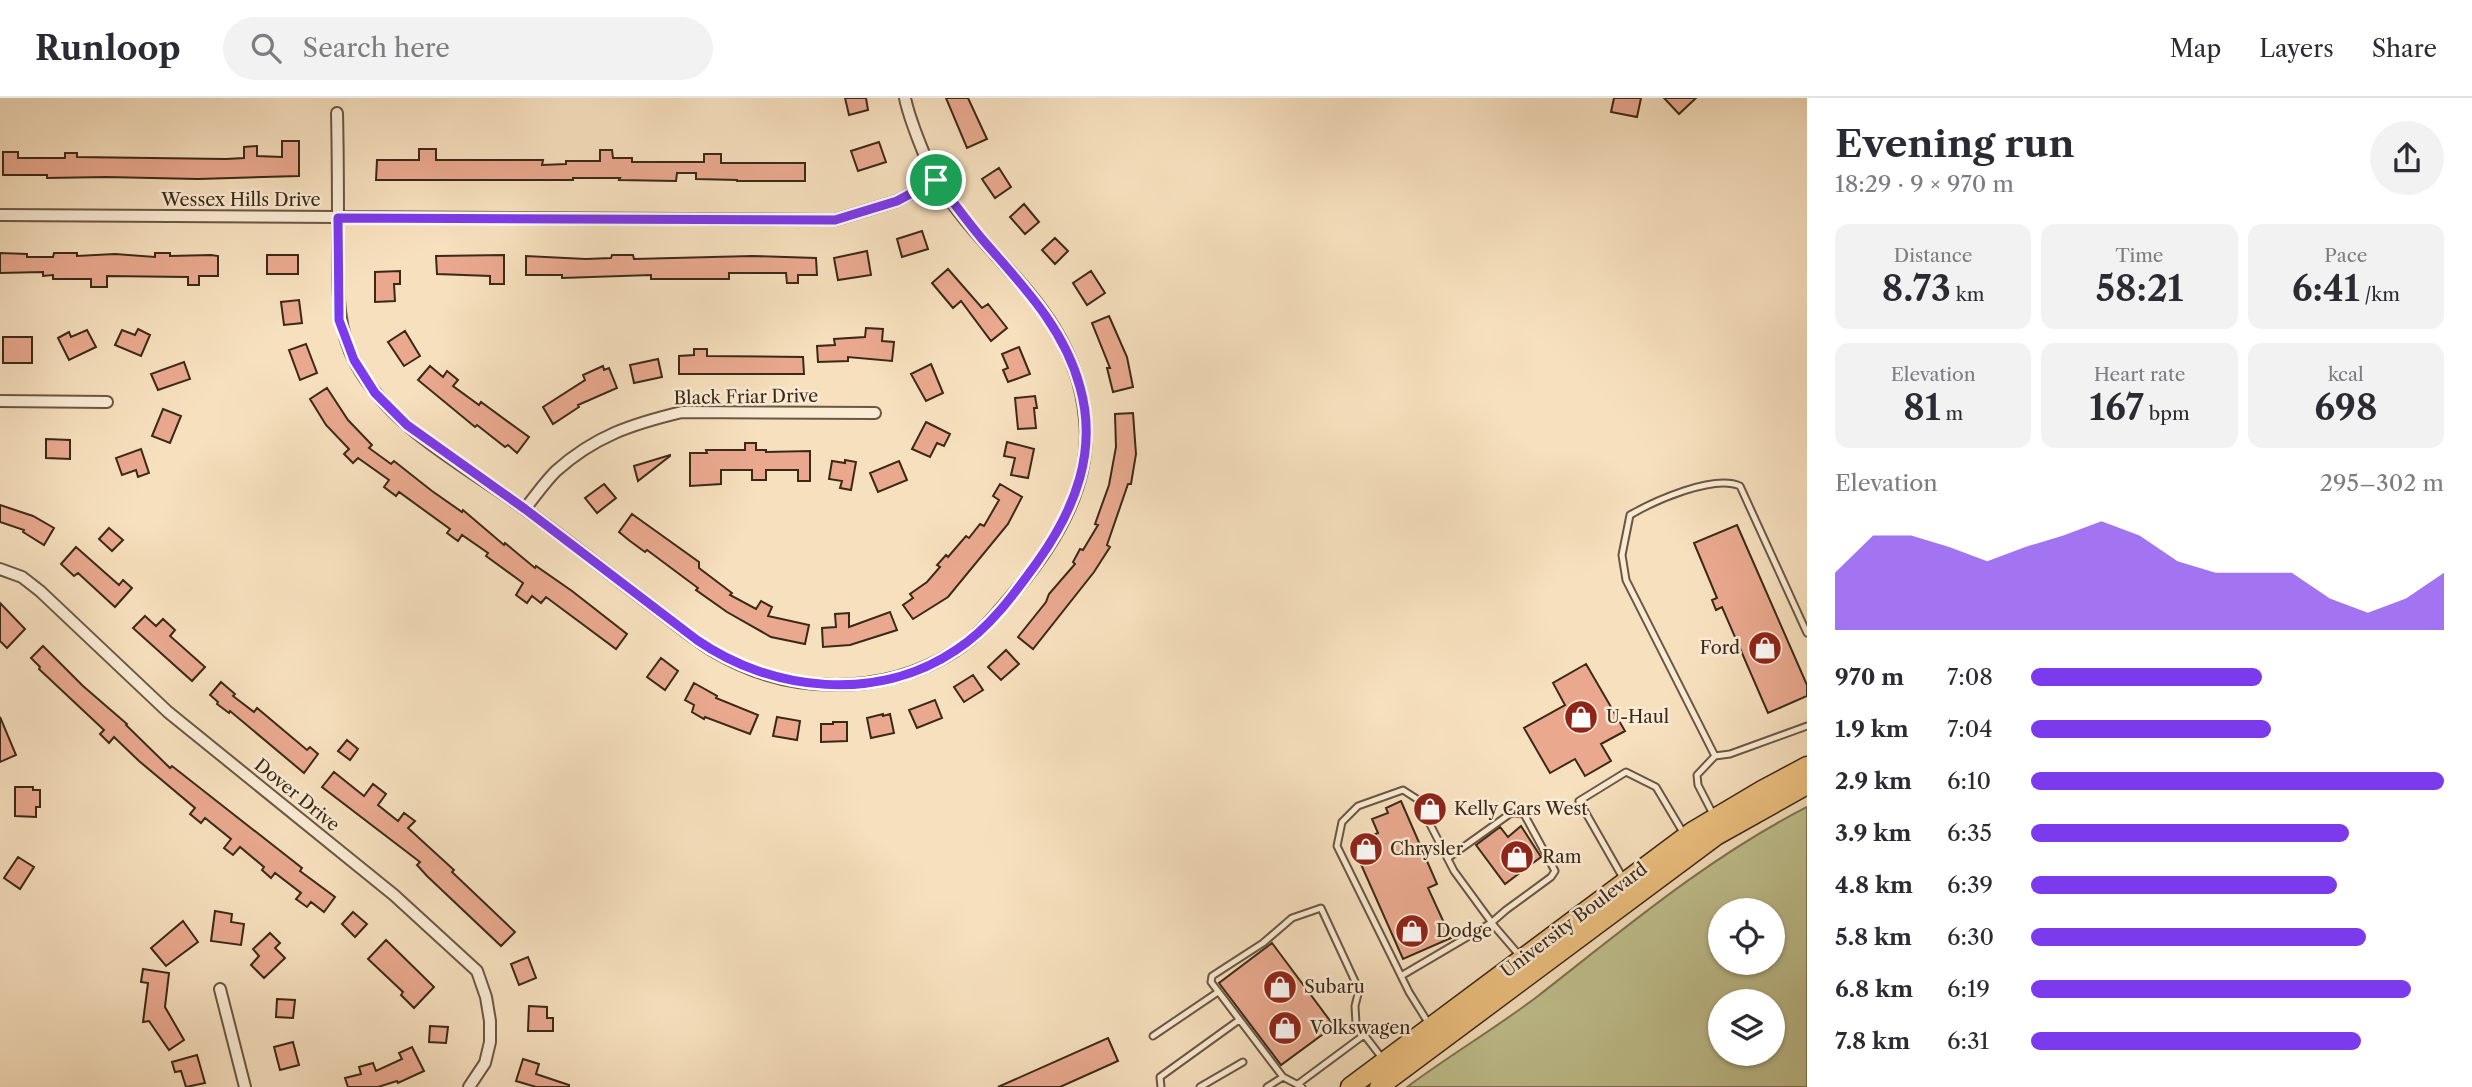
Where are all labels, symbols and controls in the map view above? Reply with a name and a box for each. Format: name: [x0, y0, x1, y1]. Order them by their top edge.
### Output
search box: [223, 17, 713, 80]
text: Runloop: [35, 28, 181, 69]
icon: search: [247, 29, 285, 67]
text: Search here: [303, 32, 450, 64]
text: Map: [2170, 34, 2221, 63]
text: Layers: [2259, 34, 2334, 63]
text: Share: [2372, 34, 2437, 63]
text: Evening run: [1835, 120, 2075, 167]
button: share: [2370, 121, 2444, 195]
pin: [906, 150, 966, 210]
icon: arrive: [917, 161, 955, 199]
text: 18:29 · 9 × 970 m: [1835, 170, 2014, 198]
street label: Wessex Hills Drive: [160, 189, 321, 211]
text: Distance: [1894, 244, 1972, 267]
text: Time: [2115, 244, 2164, 267]
text: Pace: [2324, 244, 2367, 267]
text: 8.73: [1882, 267, 1951, 310]
text: 58:21: [2096, 267, 2183, 310]
text: 6:41: [2292, 267, 2359, 310]
text: km: [1951, 283, 1984, 306]
text: /km: [2359, 283, 2400, 306]
text: Elevation: [1891, 363, 1976, 386]
text: Heart rate: [2094, 363, 2185, 386]
text: kcal: [2328, 363, 2364, 386]
street label: Black Friar Drive: [674, 385, 818, 409]
text: 81: [1903, 386, 1940, 429]
text: 167: [2089, 386, 2144, 429]
text: 698: [2314, 386, 2377, 429]
text: m: [1940, 402, 1963, 425]
text: bpm: [2144, 402, 2190, 425]
text: Elevation: [1835, 469, 1938, 497]
text: 295–302 m: [2320, 469, 2444, 497]
shop icon: Ford: [1746, 629, 1784, 667]
place label: Ford: [1700, 637, 1740, 659]
text: 970 m: [1835, 663, 1904, 691]
text: 7:08: [1947, 663, 1993, 691]
shop icon: U-Haul: [1562, 698, 1600, 736]
place label: U-Haul: [1606, 706, 1669, 728]
text: 1.9 km: [1835, 715, 1909, 743]
text: 7:04: [1947, 715, 1993, 743]
street label: Dover Drive: [250, 754, 344, 836]
text: 2.9 km: [1835, 767, 1912, 795]
text: 6:10: [1947, 767, 1991, 795]
shop icon: Kelly Cars West: [1411, 790, 1449, 828]
place label: Kelly Cars West: [1454, 798, 1588, 820]
text: 3.9 km: [1835, 819, 1911, 847]
text: 6:35: [1947, 819, 1992, 847]
shop icon: Chrysler: [1347, 830, 1385, 868]
place label: Chrysler: [1390, 838, 1464, 860]
shop icon: Ram: [1498, 838, 1536, 876]
place label: Ram: [1542, 846, 1582, 868]
street label: University Boulevard: [1496, 858, 1652, 982]
text: 4.8 km: [1835, 871, 1913, 899]
text: 6:39: [1947, 871, 1993, 899]
map controls: [1708, 898, 1785, 1066]
button: locate: [1708, 898, 1785, 975]
shop icon: Dodge: [1393, 912, 1431, 950]
place label: Dodge: [1436, 920, 1492, 942]
text: 5.8 km: [1835, 923, 1912, 951]
text: 6:30: [1947, 923, 1994, 951]
shop icon: Subaru: [1261, 968, 1299, 1006]
text: 6.8 km: [1835, 975, 1913, 1003]
text: 6:19: [1947, 975, 1990, 1003]
place label: Subaru: [1304, 976, 1365, 998]
button: layers: [1708, 989, 1785, 1066]
shop icon: Volkswagen: [1266, 1009, 1304, 1047]
place label: Volkswagen: [1309, 1017, 1411, 1039]
text: 7.8 km: [1835, 1027, 1910, 1055]
text: 6:31: [1947, 1027, 1989, 1055]

